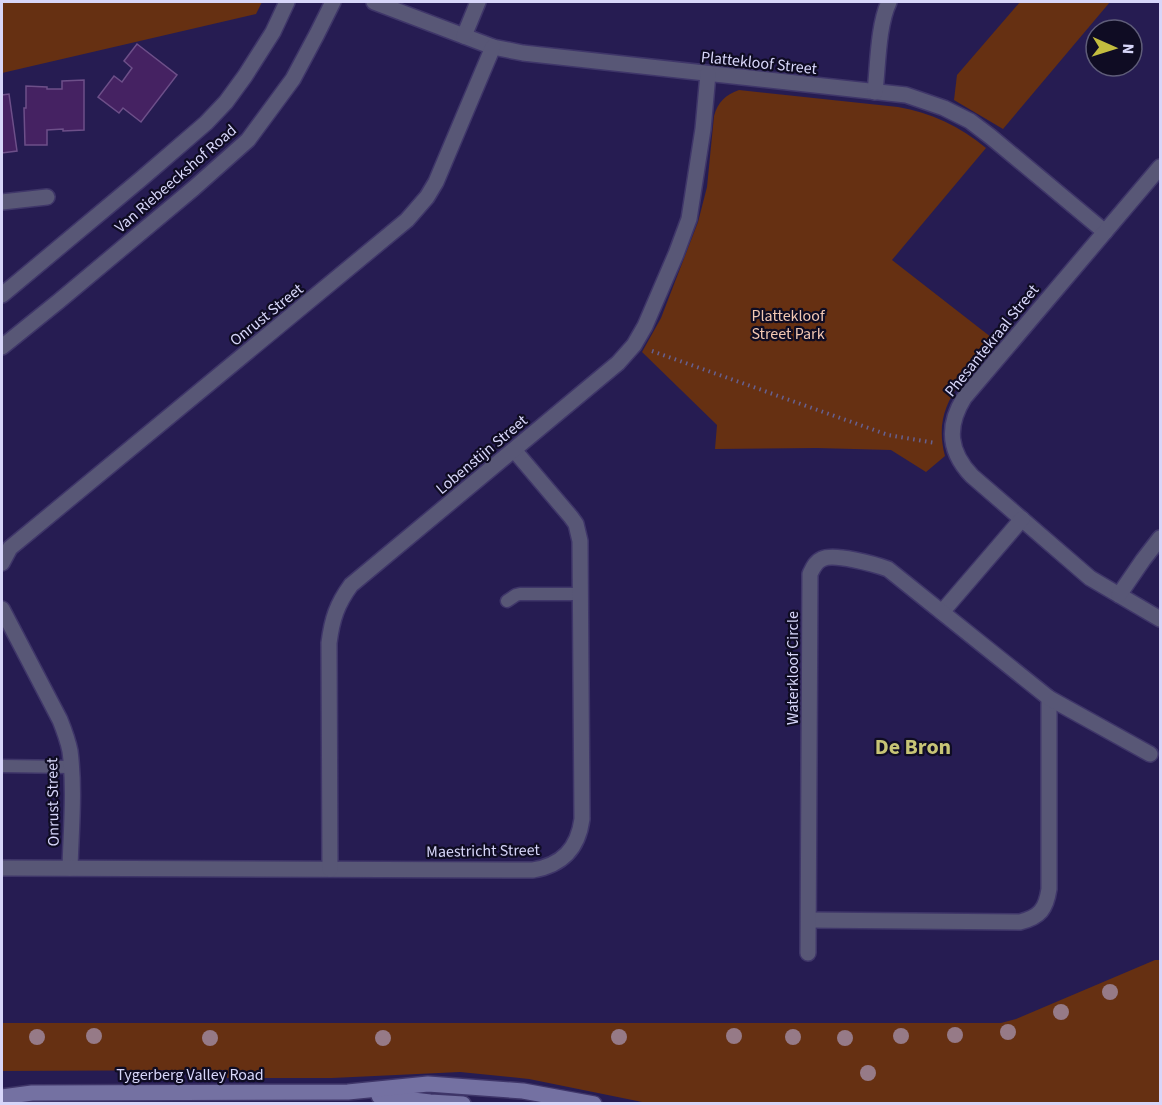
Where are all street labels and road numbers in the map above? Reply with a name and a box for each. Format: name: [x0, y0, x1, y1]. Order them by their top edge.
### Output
street label: Plattekloof Street: [700, 46, 819, 80]
street label: Van Riebeeckshof Road: [110, 120, 241, 238]
street label: Onrust Street: [225, 278, 308, 351]
street label: Phesantekraal Street: [940, 279, 1044, 402]
street label: Lobenstijn Street: [431, 409, 533, 500]
street label: Waterkloof Circle: [782, 611, 804, 725]
street label: Onrust Street: [41, 757, 65, 847]
street label: Maestricht Street: [426, 839, 541, 863]
street label: Tygerberg Valley Road: [116, 1064, 264, 1086]

